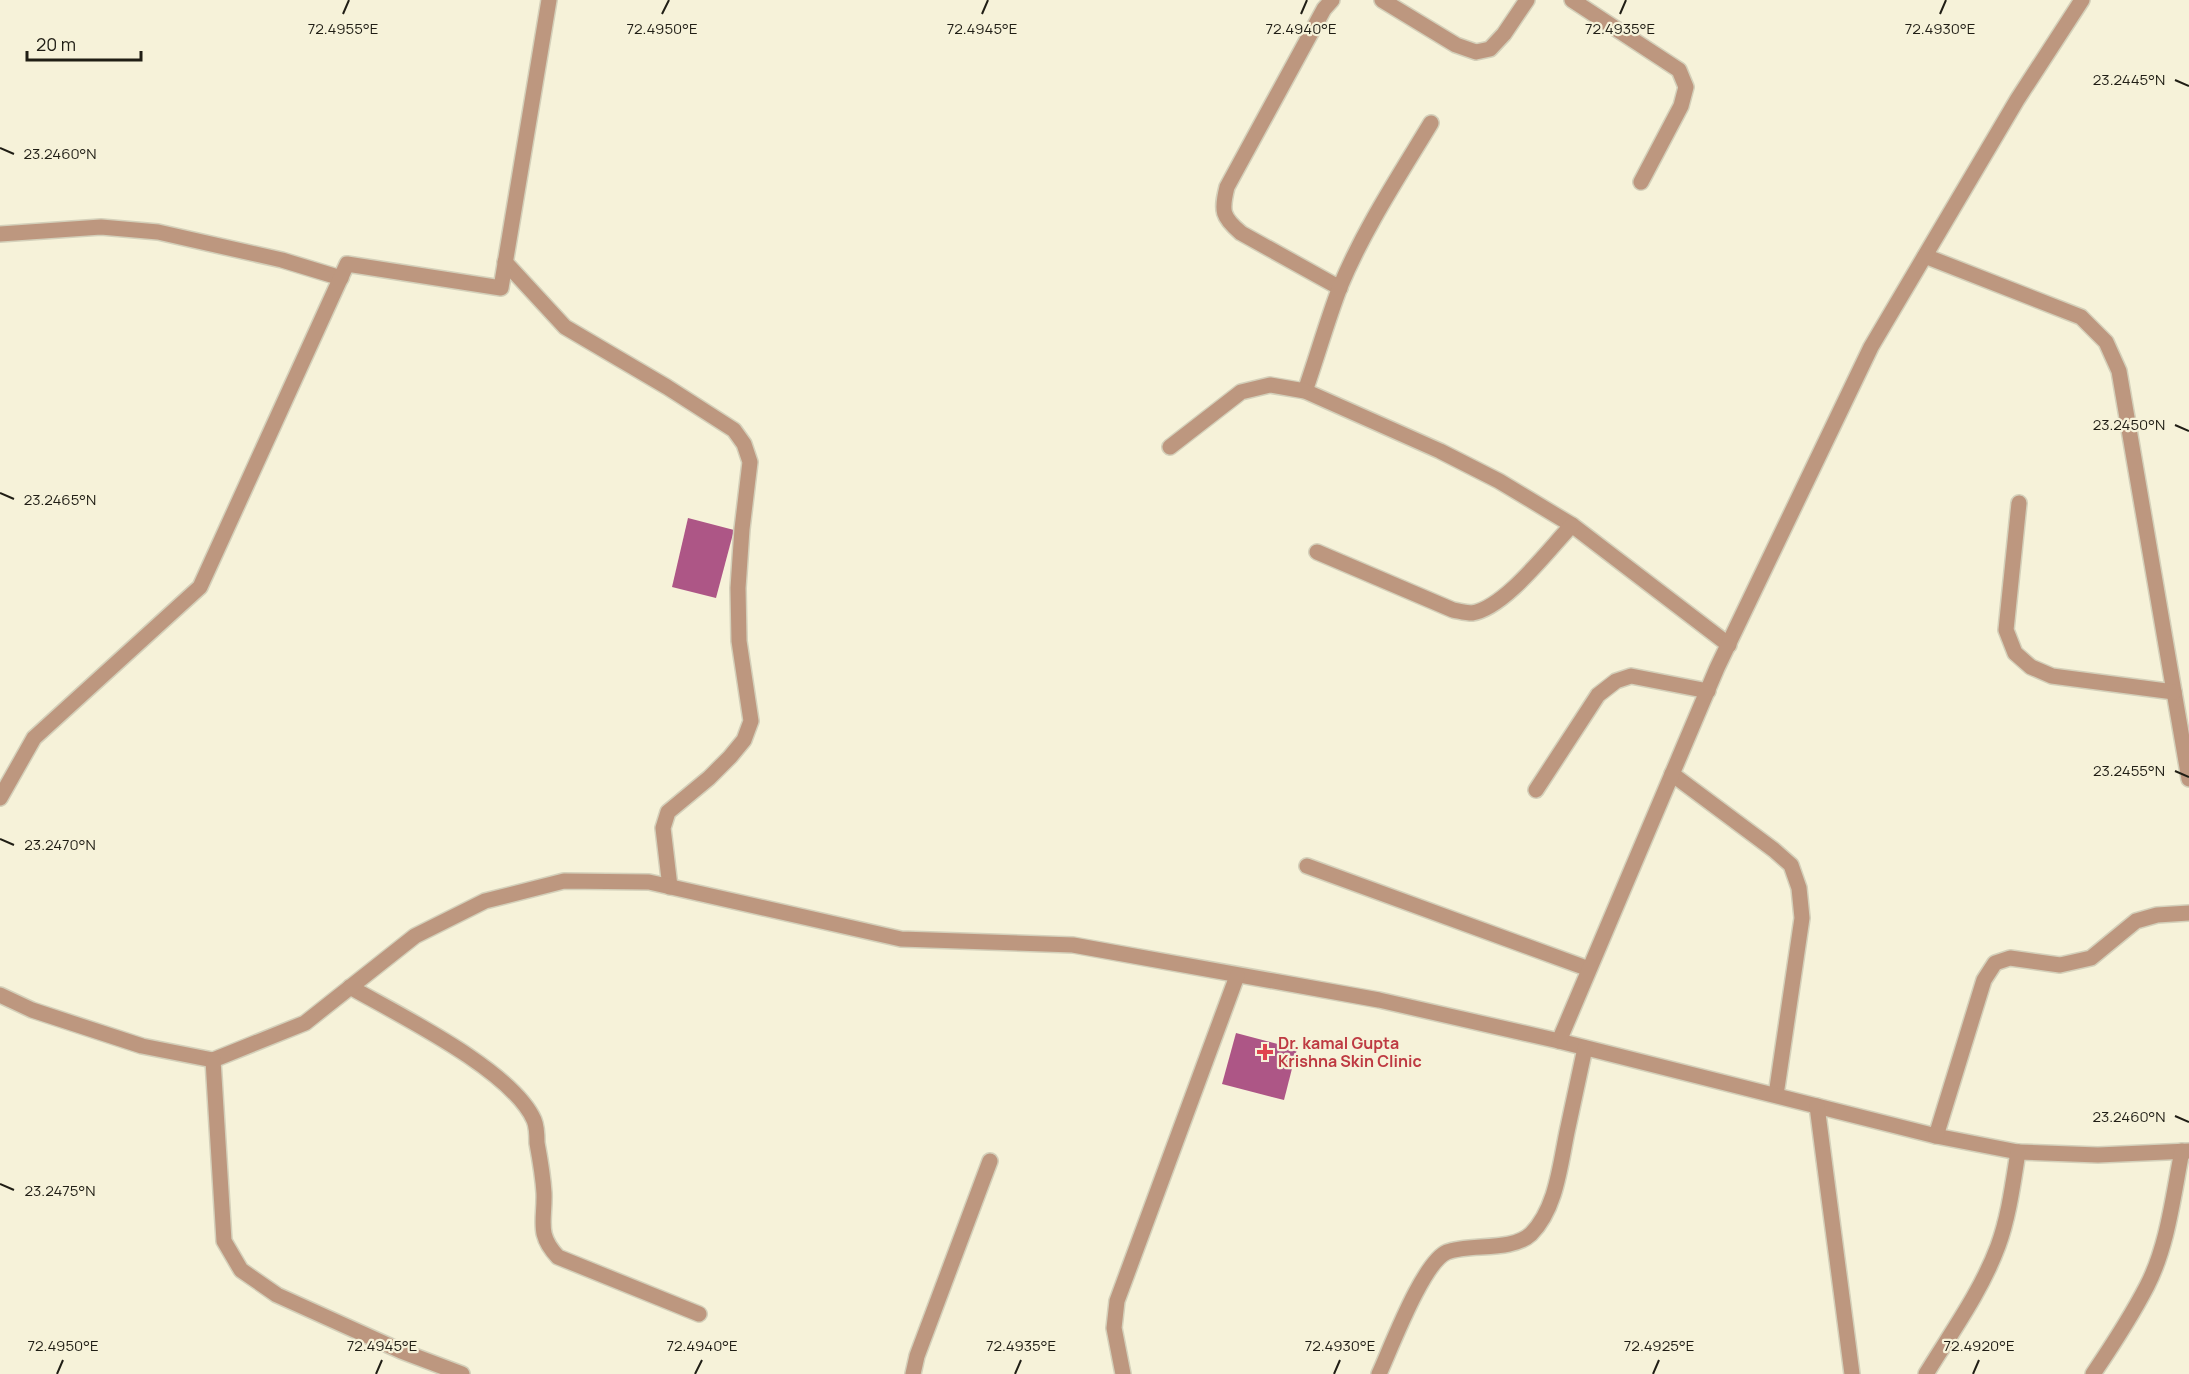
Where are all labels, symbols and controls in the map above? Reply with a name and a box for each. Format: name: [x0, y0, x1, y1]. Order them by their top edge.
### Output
text: 72.4955°E: [308, 18, 378, 39]
text: 72.4950°E: [627, 18, 698, 39]
text: 72.4945°E: [947, 18, 1017, 39]
text: 72.4940°E: [1265, 18, 1337, 39]
text: 72.4935°E: [1585, 18, 1655, 39]
text: 72.4930°E: [1905, 18, 1975, 39]
scale bar: [27, 24, 141, 62]
text: 20 m: [36, 32, 76, 56]
text: 23.2445°N: [2093, 69, 2165, 90]
text: 23.2460°N: [23, 143, 97, 164]
text: 23.2450°N: [2093, 414, 2165, 435]
text: 23.2465°N: [24, 489, 96, 510]
text: 23.2455°N: [2093, 760, 2165, 781]
text: 23.2470°N: [24, 834, 96, 855]
place label: Dr. kamal Gupta Krishna Skin Clinic: [1278, 1032, 1422, 1072]
marker: Dr. kamal Gupta Krishna Skin Clinic: [1256, 1043, 1274, 1061]
text: 23.2460°N: [2092, 1106, 2166, 1127]
text: 23.2475°N: [25, 1180, 95, 1201]
text: 72.4950°E: [28, 1335, 99, 1356]
text: 72.4945°E: [347, 1335, 417, 1356]
text: 72.4940°E: [666, 1335, 738, 1356]
text: 72.4935°E: [986, 1335, 1056, 1356]
text: 72.4930°E: [1305, 1335, 1375, 1356]
text: 72.4925°E: [1624, 1335, 1694, 1356]
text: 72.4920°E: [1944, 1335, 2014, 1356]

